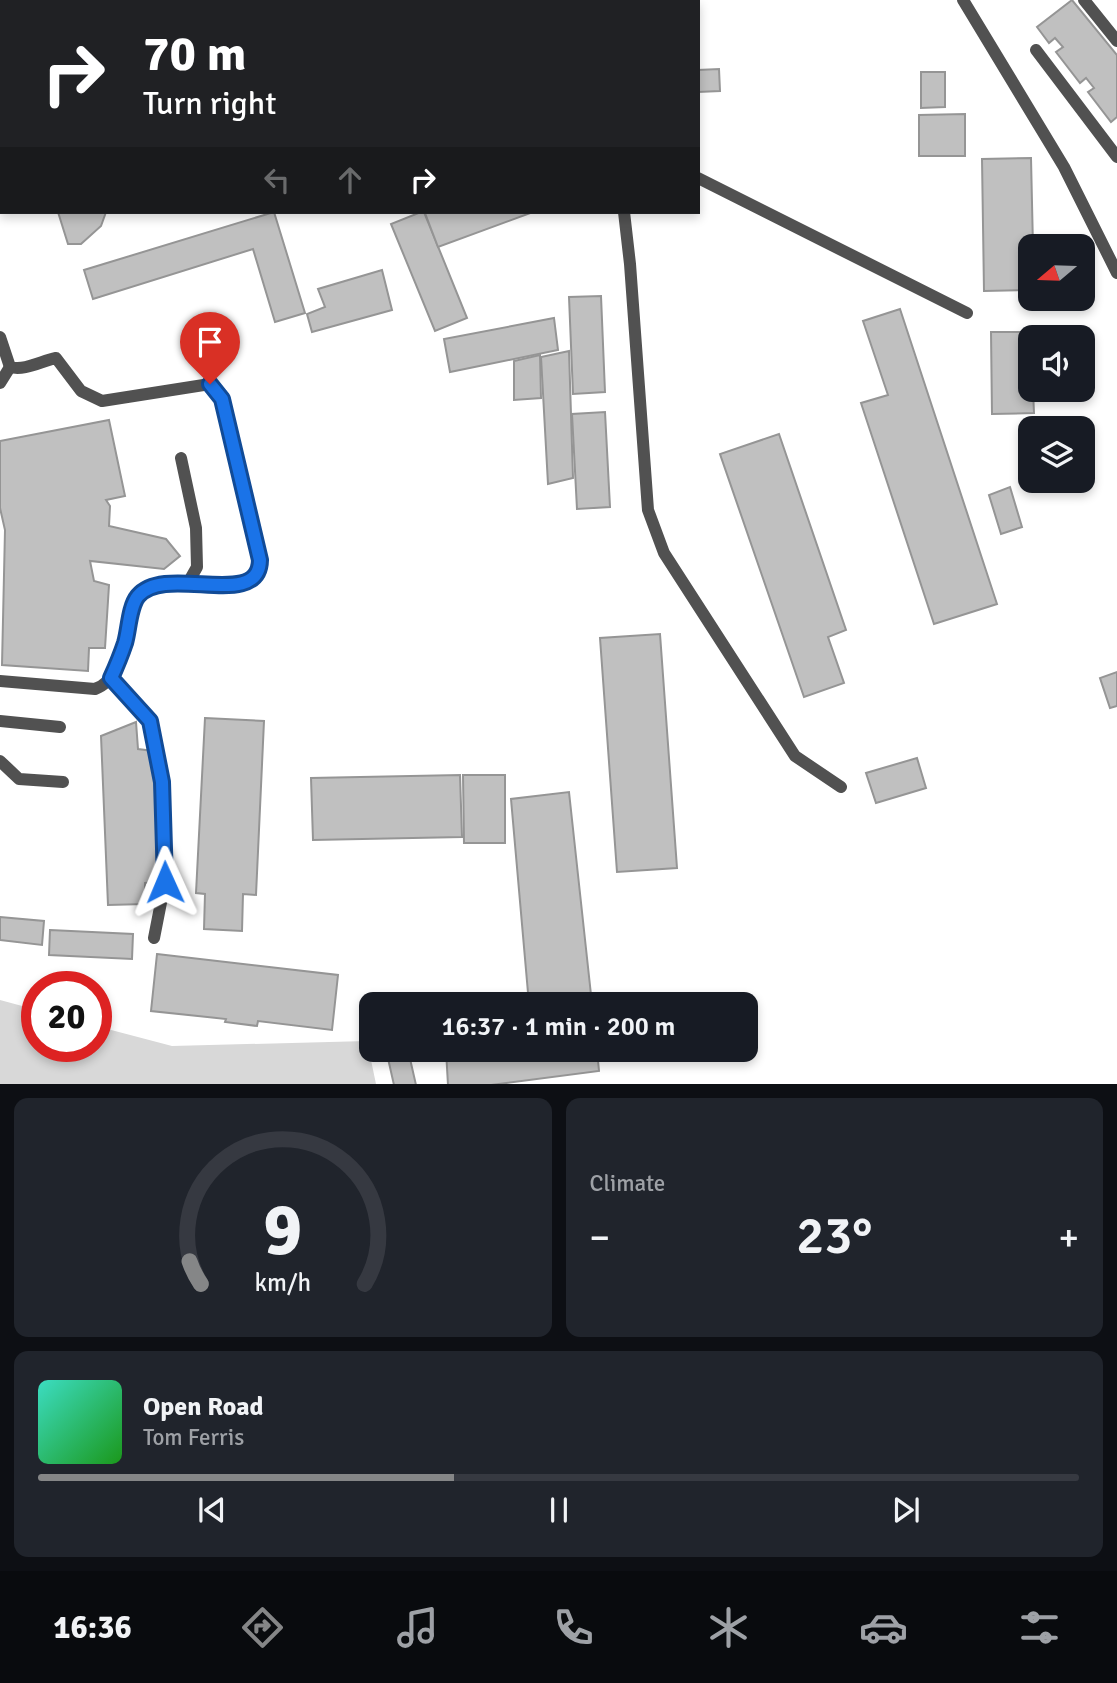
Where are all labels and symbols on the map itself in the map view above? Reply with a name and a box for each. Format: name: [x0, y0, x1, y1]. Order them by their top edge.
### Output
north arrow: [1018, 234, 1096, 312]
pin: [180, 312, 240, 384]
position arrow: [128, 845, 202, 919]
speed limit sign: 20: [21, 971, 112, 1062]

